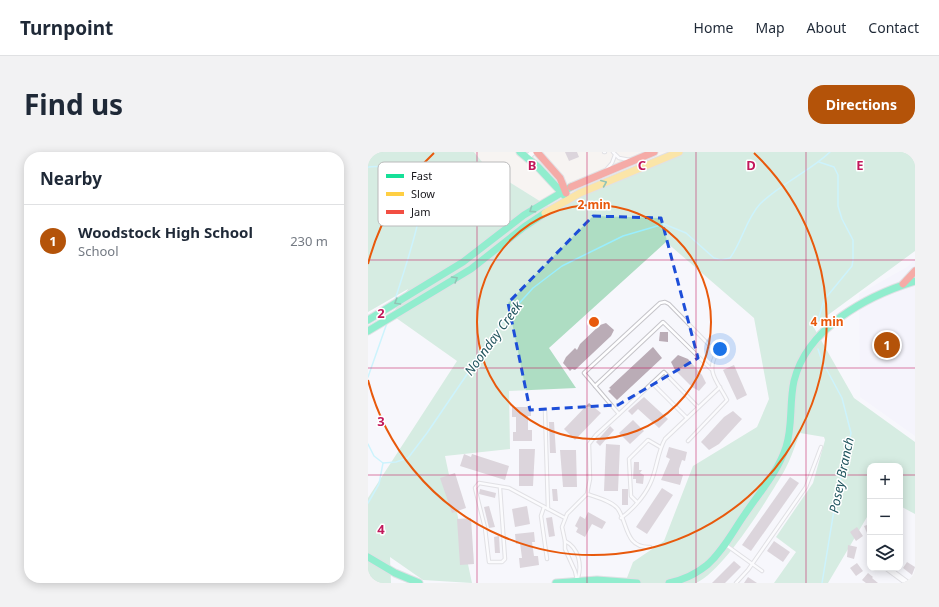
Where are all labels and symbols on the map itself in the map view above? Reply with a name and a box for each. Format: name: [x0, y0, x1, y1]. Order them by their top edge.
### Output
text: B: [528, 156, 536, 174]
text: C: [638, 156, 646, 174]
text: D: [746, 156, 756, 174]
text: E: [856, 156, 864, 174]
legend: [378, 162, 510, 226]
text: Fast: [411, 168, 432, 183]
one-way arrow: [600, 180, 607, 188]
text: Slow: [411, 186, 435, 201]
text: 2 min: [577, 196, 611, 213]
text: Jam: [410, 204, 430, 219]
one-way arrow: [529, 205, 536, 212]
one-way arrow: [451, 276, 458, 283]
water label: Noonday Creek: [460, 297, 526, 379]
one-way arrow: [394, 298, 401, 305]
text: 2: [377, 304, 385, 322]
text: 4 min: [810, 313, 844, 330]
centre of rings: [587, 315, 601, 329]
pin: 1: [874, 330, 900, 360]
your location: [710, 339, 730, 359]
text: 3: [377, 412, 385, 430]
water label: Posey Branch: [824, 435, 858, 515]
text: 4: [377, 520, 385, 538]

